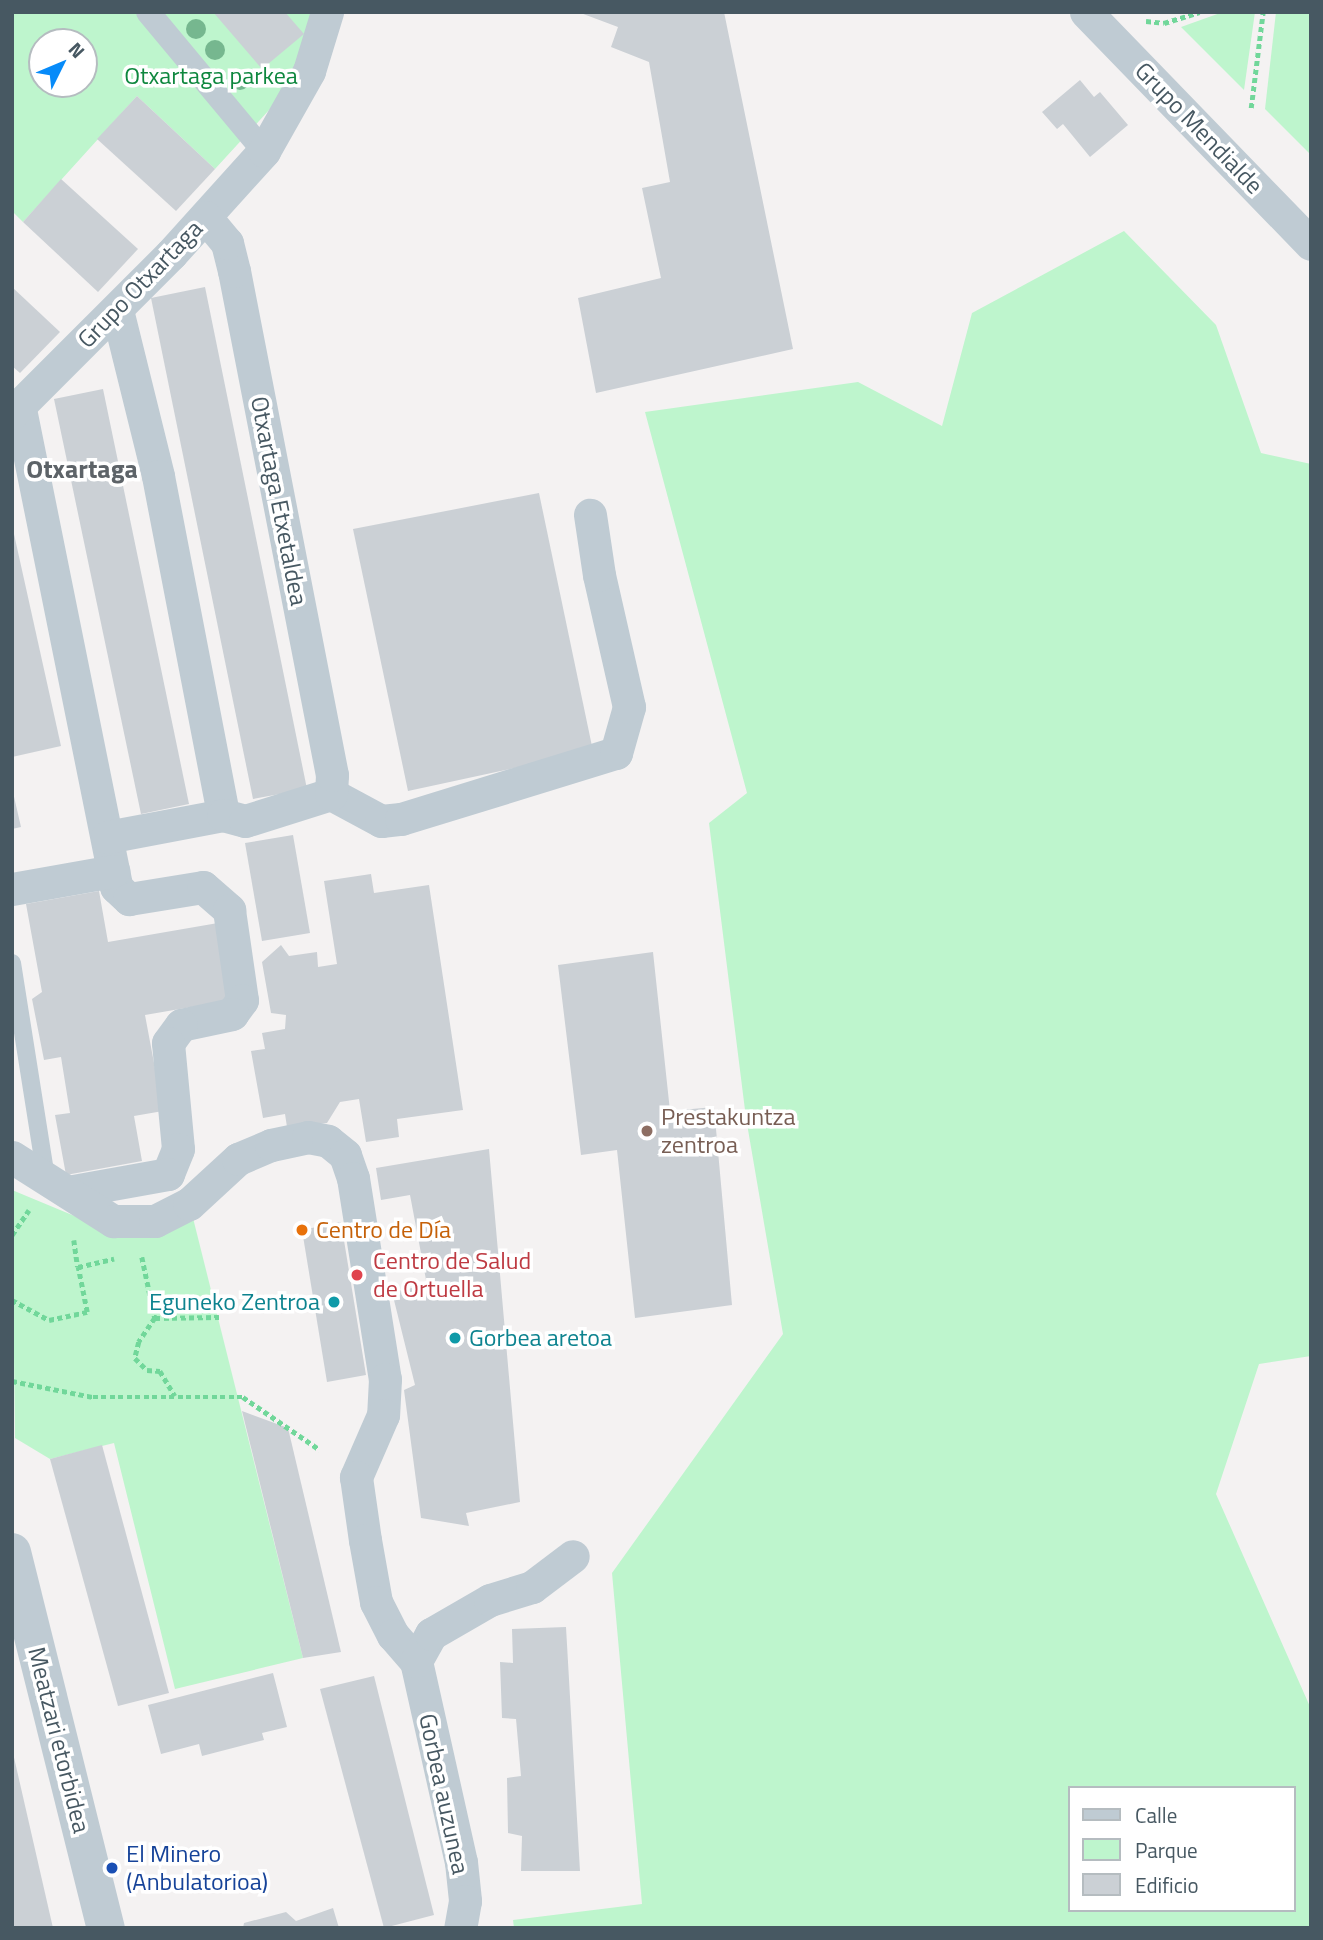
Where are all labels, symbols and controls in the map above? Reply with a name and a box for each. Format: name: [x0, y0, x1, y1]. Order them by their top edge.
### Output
north arrow: [28, 28, 98, 98]
text: N: [62, 35, 92, 64]
street label: Grupo Mendialde: [1129, 56, 1269, 200]
park label: Otxartaga parkea: [124, 62, 298, 90]
street label: Grupo Otxartaga: [72, 214, 208, 354]
street label: Otxartaga Etxetaldea: [245, 394, 313, 608]
district label: Otxartaga: [26, 453, 138, 485]
place label: Prestakuntza zentroa: [661, 1103, 795, 1159]
marker: Prestakuntza zentroa: [639, 1123, 655, 1139]
place label: Centro de Día: [316, 1216, 451, 1244]
marker: Centro de Día: [294, 1222, 310, 1238]
place label: Centro de Salud de Ortuella: [373, 1247, 531, 1303]
marker: Centro de Salud de Ortuella: [347, 1265, 367, 1285]
place label: Eguneko Zentroa: [149, 1288, 320, 1316]
marker: Eguneko Zentroa: [326, 1294, 342, 1310]
place label: Gorbea aretoa: [469, 1324, 612, 1352]
marker: Gorbea aretoa: [447, 1330, 463, 1346]
street label: Meatzari etorbidea: [22, 1644, 96, 1836]
street label: Gorbea auzunea: [413, 1711, 475, 1877]
legend: [1068, 1786, 1295, 1912]
text: Calle: [1135, 1799, 1177, 1831]
text: Parque: [1135, 1834, 1198, 1866]
place label: El Minero (Anbulatorioa): [126, 1840, 268, 1896]
marker: El Minero (Anbulatorioa): [104, 1860, 120, 1876]
text: Edificio: [1135, 1869, 1199, 1901]

